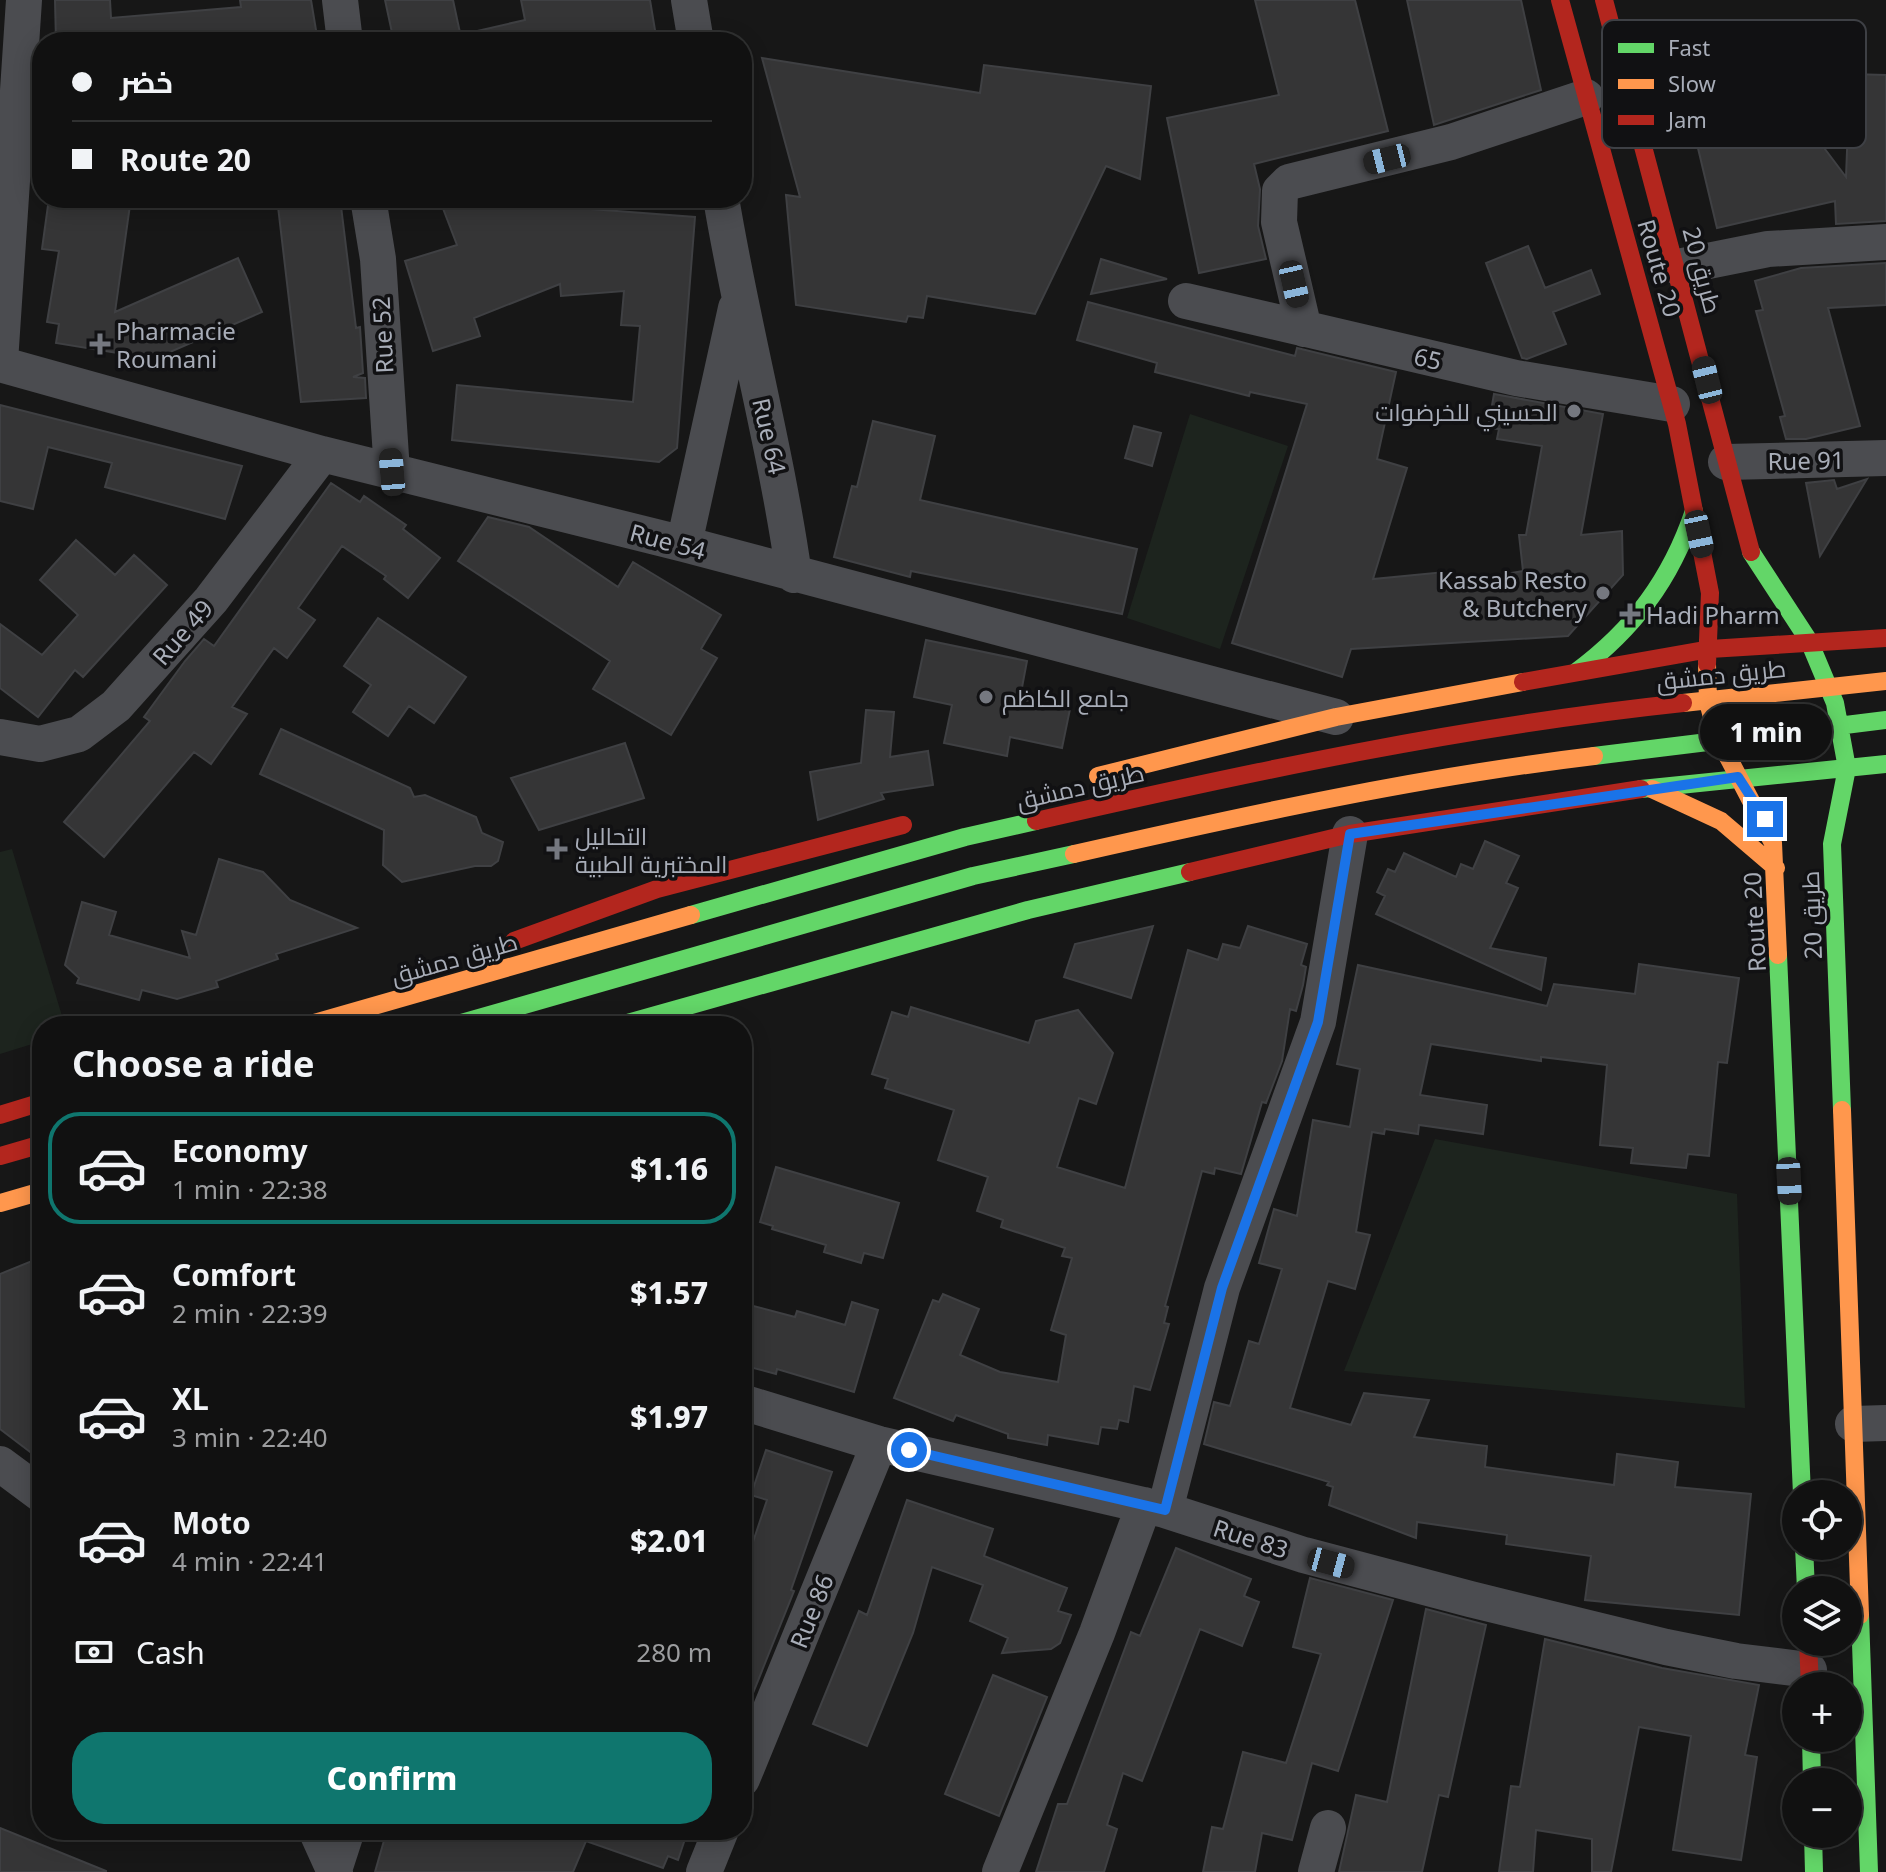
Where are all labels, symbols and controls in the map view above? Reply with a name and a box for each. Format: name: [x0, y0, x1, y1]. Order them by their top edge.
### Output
legend: [1602, 20, 1866, 148]
text: Fast: [1668, 32, 1710, 62]
text: خضر: [120, 61, 173, 102]
text: Slow: [1668, 68, 1717, 98]
text: Jam: [1666, 104, 1707, 134]
text: Route 20: [120, 139, 251, 180]
car: [1361, 142, 1413, 176]
street label: Route 20: [1630, 215, 1690, 321]
street label: طريق 20: [1676, 223, 1730, 317]
car: [1277, 258, 1311, 310]
street label: Rue 52: [364, 296, 400, 374]
place label: Pharmacie Roumani: [116, 314, 236, 375]
marker: Pharmacie Roumani: [91, 335, 109, 353]
street label: 65: [1411, 339, 1445, 377]
car: [1690, 354, 1724, 406]
street label: Rue 64: [745, 395, 795, 477]
place label: الحسيني للخرضوات: [1375, 395, 1558, 432]
marker: الحسيني للخرضوات: [1565, 402, 1583, 420]
street label: Rue 91: [1767, 443, 1845, 477]
car: [378, 447, 406, 497]
car: [1682, 508, 1716, 560]
street label: Rue 54: [627, 515, 710, 567]
place label: Kassab Resto & Butchery: [1438, 563, 1588, 624]
marker: Kassab Resto & Butchery: [1594, 584, 1612, 602]
street label: Rue 49: [144, 592, 220, 672]
place label: Hadi Pharm: [1646, 598, 1780, 631]
marker: Hadi Pharm: [1621, 605, 1639, 623]
street label: طريق دمشق: [1655, 651, 1787, 697]
place label: جامع الكاظم: [1002, 681, 1129, 715]
marker: جامع الكاظم: [977, 688, 995, 706]
callout: 1 min: [1699, 703, 1831, 759]
text: 1 min: [1730, 714, 1802, 750]
street label: طريق دمشق: [1013, 755, 1147, 817]
route end: [1747, 801, 1783, 837]
place label: التحاليل المختبرية الطبية: [575, 819, 728, 880]
marker: التحاليل المختبرية الطبية: [546, 838, 568, 860]
street label: طريق 20: [1793, 870, 1829, 960]
street label: Route 20: [1735, 871, 1773, 973]
street label: طريق دمشق: [387, 924, 521, 992]
text: Choose a ride: [72, 1039, 314, 1088]
text: Economy: [172, 1130, 308, 1171]
icon: car: [76, 1132, 148, 1204]
text: $1.16: [630, 1148, 708, 1189]
car: [1776, 1156, 1802, 1206]
text: 1 min · 22:38: [172, 1171, 328, 1207]
text: Comfort: [172, 1254, 296, 1295]
icon: car: [76, 1256, 148, 1328]
text: $1.57: [630, 1272, 708, 1313]
text: 2 min · 22:39: [172, 1295, 328, 1331]
text: XL: [172, 1378, 209, 1419]
icon: car: [76, 1380, 148, 1452]
text: $1.97: [630, 1396, 708, 1437]
text: 3 min · 22:40: [172, 1419, 328, 1455]
route start: [891, 1432, 927, 1468]
map controls: [1782, 1480, 1862, 1848]
button: locate: [1782, 1480, 1862, 1560]
text: Moto: [172, 1502, 251, 1543]
icon: car: [76, 1504, 148, 1576]
street label: Rue 83: [1209, 1510, 1293, 1566]
text: $2.01: [630, 1520, 708, 1561]
text: 4 min · 22:41: [172, 1543, 328, 1579]
car: [1305, 1545, 1357, 1581]
street label: Rue 86: [781, 1569, 841, 1653]
button: layers: [1782, 1576, 1862, 1656]
icon: cash: [72, 1630, 116, 1674]
text: Cash: [136, 1632, 205, 1673]
text: 280 m: [636, 1634, 712, 1670]
button: +: [1782, 1672, 1862, 1752]
button: Confirm: [72, 1732, 712, 1824]
button: −: [1782, 1768, 1862, 1848]

